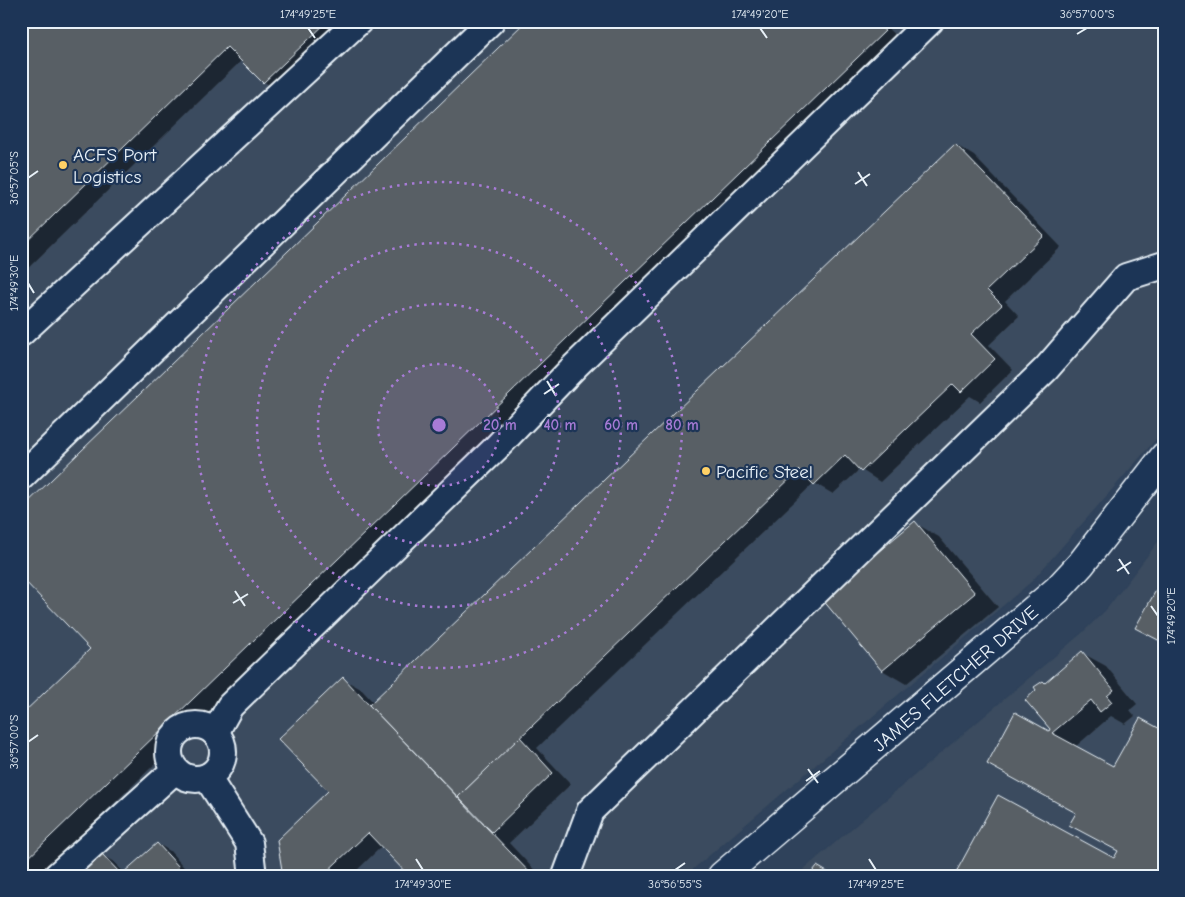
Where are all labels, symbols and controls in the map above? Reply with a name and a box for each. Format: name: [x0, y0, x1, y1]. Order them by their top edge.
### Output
text: 174°49'25"E: [280, 7, 336, 21]
text: 174°49'20"E: [732, 7, 788, 21]
text: 36°57'00"S: [1060, 7, 1115, 21]
place label: ACFS Port Logistics: [73, 144, 157, 188]
text: 36°57'05"S: [7, 151, 21, 205]
marker: ACFS Port Logistics: [57, 159, 69, 171]
text: 174°49'30"E: [7, 255, 21, 311]
centre of rings: [430, 416, 448, 434]
text: 20 m: [483, 416, 517, 434]
text: 40 m: [544, 416, 577, 434]
text: 60 m: [604, 416, 638, 434]
text: 80 m: [665, 416, 699, 434]
place label: Pacific Steel: [716, 461, 813, 483]
marker: Pacific Steel: [700, 465, 712, 477]
text: 174°49'20"E: [1164, 588, 1178, 644]
street label: JAMES FLETCHER DRIVE: [869, 601, 1043, 756]
text: 36°57'00"S: [7, 714, 21, 769]
text: 174°49'30"E: [395, 877, 451, 891]
text: 36°56'55"S: [648, 877, 702, 891]
text: 174°49'25"E: [848, 877, 904, 891]

